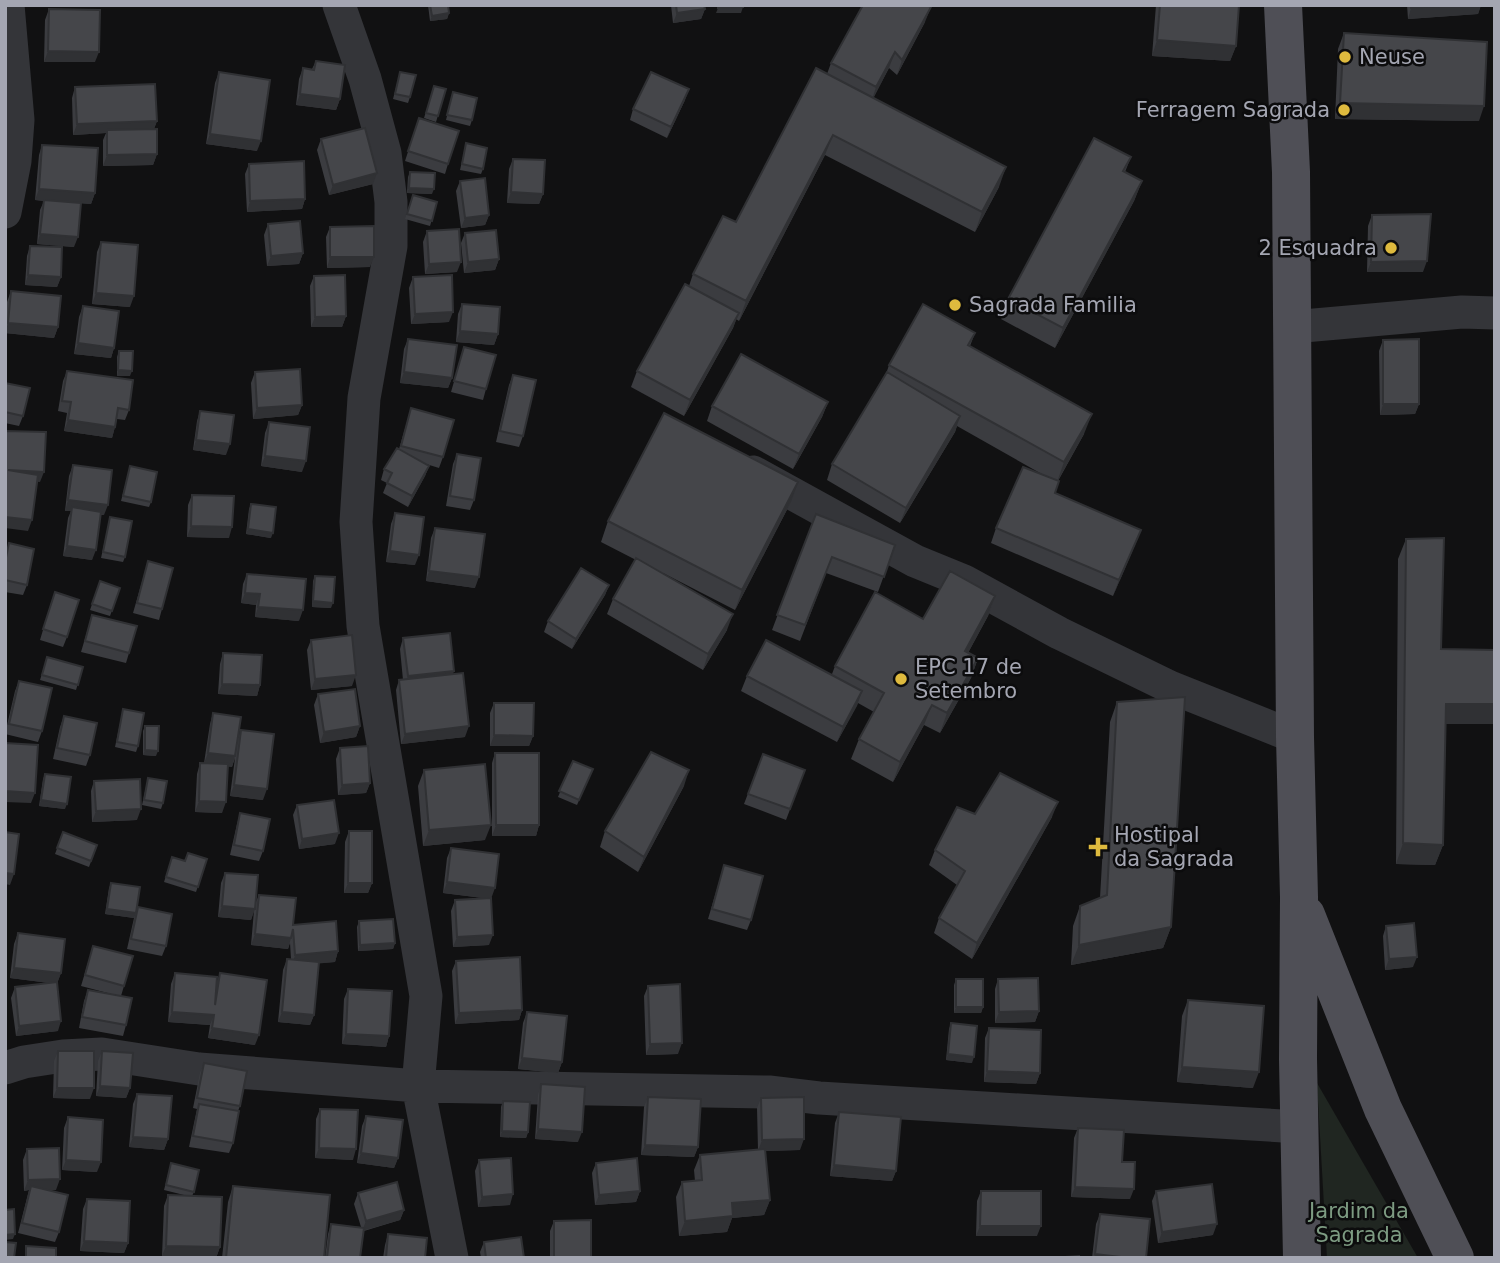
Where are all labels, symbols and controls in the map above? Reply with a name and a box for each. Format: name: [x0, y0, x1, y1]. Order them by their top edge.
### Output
place label: Neuse: [1359, 45, 1425, 69]
marker: Neuse: [1337, 49, 1353, 65]
place label: Ferragem Sagrada: [1136, 98, 1330, 122]
marker: Ferragem Sagrada: [1336, 102, 1352, 118]
place label: 2 Esquadra: [1258, 236, 1377, 260]
marker: 2 Esquadra: [1383, 240, 1399, 256]
place label: Sagrada Familia: [969, 293, 1137, 317]
marker: Sagrada Familia: [947, 297, 963, 313]
place label: EPC 17 de Setembro: [915, 655, 1022, 703]
marker: EPC 17 de Setembro: [893, 671, 909, 687]
place label: Hostipal da Sagrada: [1114, 823, 1234, 871]
marker: Hostipal da Sagrada: [1088, 837, 1108, 857]
park label: Jardim da Sagrada: [1307, 1199, 1409, 1247]

